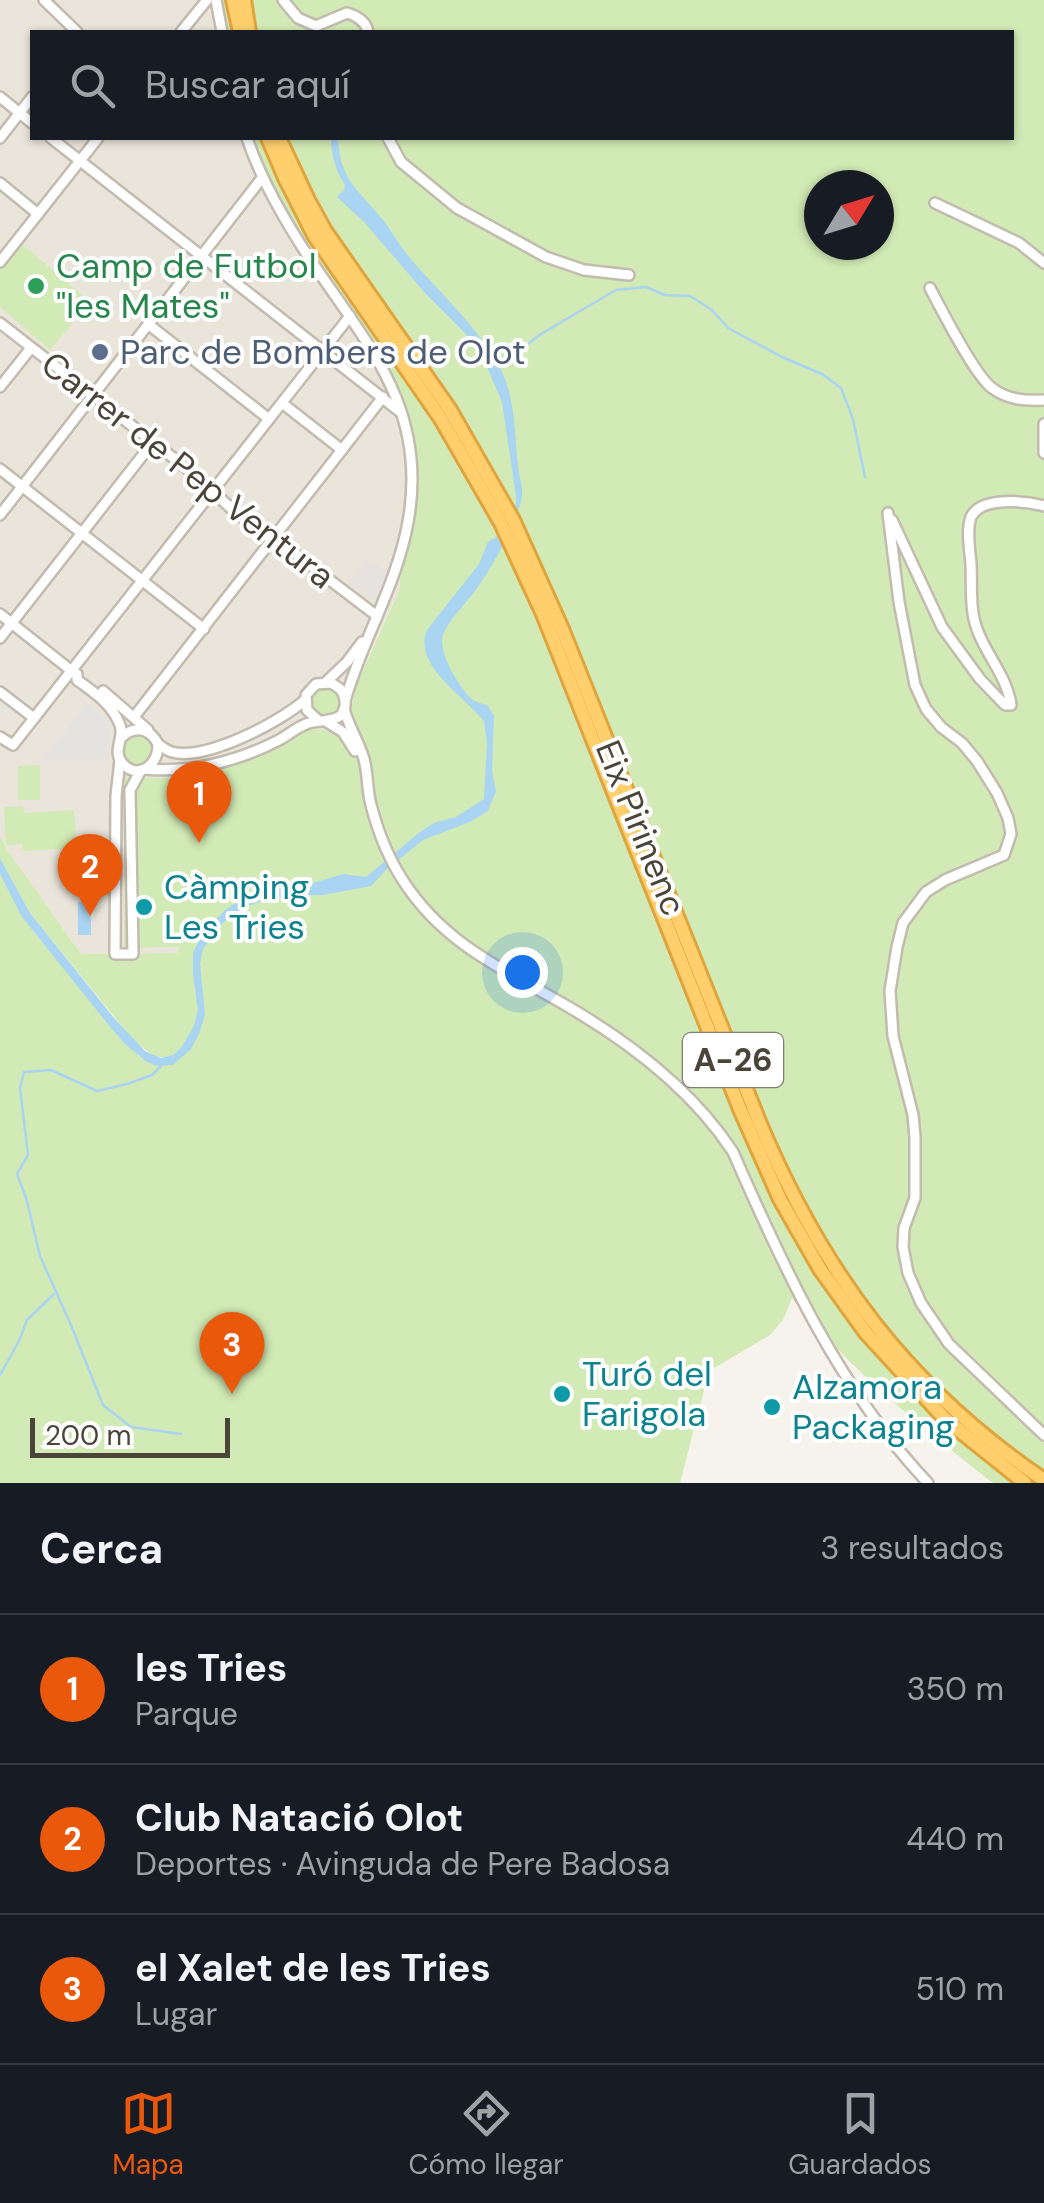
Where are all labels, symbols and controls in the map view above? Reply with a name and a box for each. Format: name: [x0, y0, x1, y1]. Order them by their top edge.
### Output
search box: [30, 30, 1014, 140]
icon: search: [65, 58, 120, 113]
text: Buscar aquí: [145, 60, 350, 110]
north arrow: [804, 170, 894, 260]
place label: Camp de Futbol "les Mates": [56, 243, 317, 329]
marker: Camp de Futbol "les Mates": [25, 275, 47, 297]
place label: Parc de Bombers de Olot: [120, 329, 526, 375]
street label: Carrer de Pep Ventura: [32, 341, 344, 599]
marker: Parc de Bombers de Olot: [89, 341, 111, 363]
street label: Eix Pirinenc: [585, 734, 697, 922]
pin: 1: [166, 760, 232, 843]
pin: 2: [58, 834, 122, 916]
place label: Càmping Les Tries: [164, 864, 309, 950]
marker: Càmping Les Tries: [133, 896, 155, 918]
your location: [497, 947, 548, 998]
road number: A-26: [683, 1033, 783, 1087]
pin: 3: [200, 1312, 264, 1394]
place label: Turó del Farigola: [582, 1351, 712, 1437]
place label: Alzamora Packaging: [792, 1364, 955, 1450]
marker: Turó del Farigola: [551, 1383, 573, 1405]
marker: Alzamora Packaging: [761, 1396, 783, 1418]
scale bar: [30, 1413, 230, 1458]
text: 200 m: [45, 1417, 132, 1454]
text: Cerca: [40, 1521, 163, 1576]
text: 3 resultados: [821, 1527, 1004, 1569]
text: les Tries: [135, 1643, 287, 1693]
text: 1: [67, 1668, 78, 1710]
text: 350 m: [907, 1668, 1004, 1710]
text: Parque: [135, 1693, 238, 1735]
text: Club Natació Olot: [135, 1793, 463, 1843]
text: 2: [63, 1818, 82, 1860]
text: 440 m: [906, 1818, 1004, 1860]
text: Deportes · Avinguda de Pere Badosa: [135, 1843, 670, 1885]
text: el Xalet de les Tries: [135, 1943, 491, 1993]
text: 3: [63, 1968, 82, 2010]
text: 510 m: [916, 1968, 1004, 2010]
text: Lugar: [135, 1993, 217, 2035]
tab: Mapa: [112, 2086, 184, 2183]
tab: Cómo llegar: [408, 2086, 564, 2183]
tab: Guardados: [788, 2086, 932, 2183]

